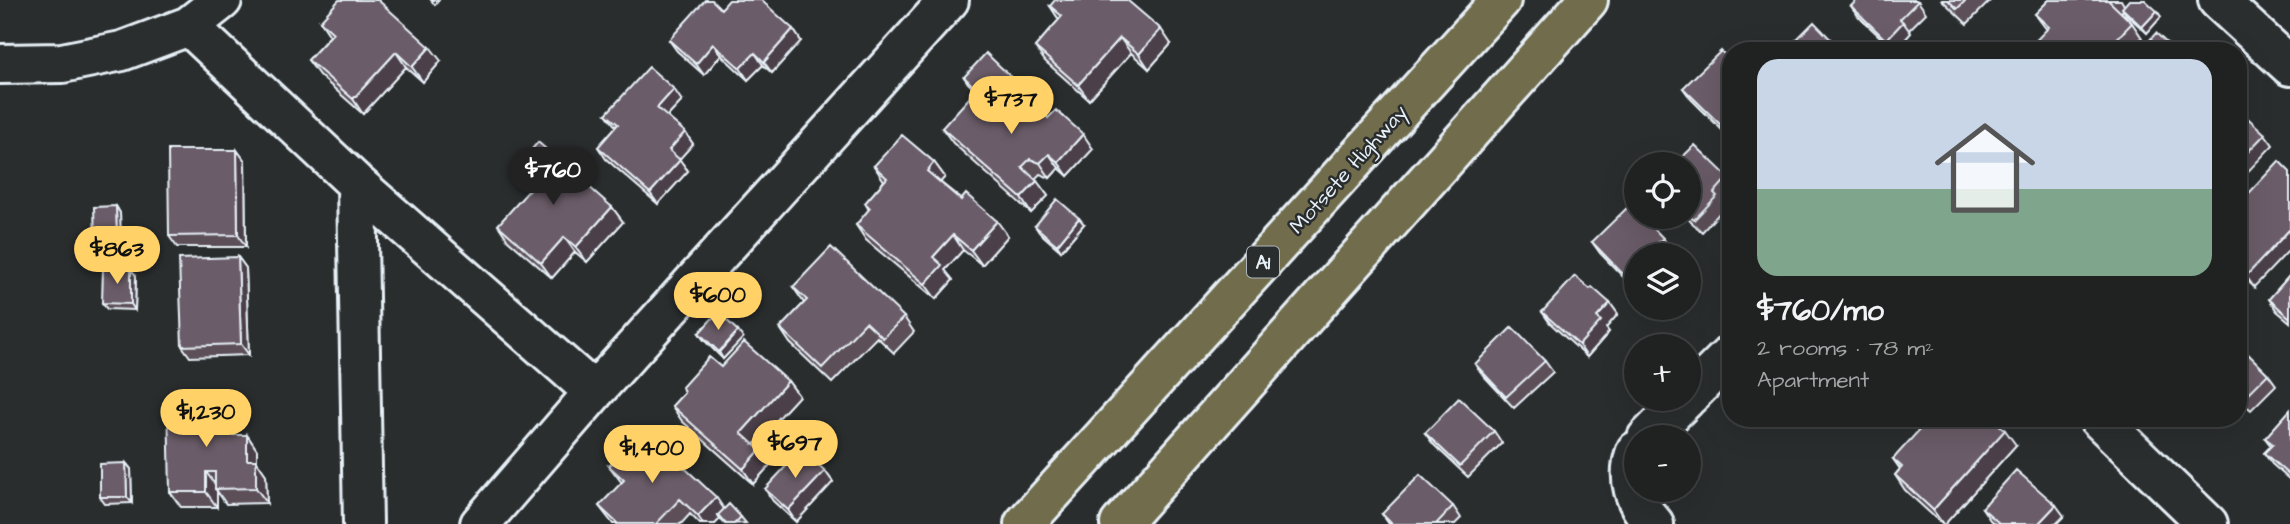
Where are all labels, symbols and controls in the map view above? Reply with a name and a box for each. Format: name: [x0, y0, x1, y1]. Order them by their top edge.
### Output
pin: $737: [970, 76, 1052, 136]
text: $737: [985, 83, 1037, 115]
street label: Motsete Highway: [1283, 98, 1416, 241]
icon: home: [1922, 105, 2048, 231]
pin: $760: [512, 148, 594, 207]
map controls: [1624, 152, 1701, 502]
button: locate: [1624, 152, 1701, 229]
text: $760: [525, 154, 581, 186]
pin: $863: [76, 226, 158, 286]
text: $863: [90, 233, 144, 265]
button: layers: [1624, 243, 1701, 320]
road number: A1: [1247, 246, 1279, 278]
pin: $600: [677, 272, 759, 332]
text: $600: [690, 279, 746, 311]
text: $760/mo: [1757, 290, 1884, 332]
text: 2 rooms · 78 m²: [1757, 332, 1934, 364]
button: +: [1624, 334, 1701, 411]
text: Apartment: [1757, 364, 1869, 396]
pin: $1,230: [149, 390, 263, 449]
text: $1,230: [176, 396, 236, 428]
pin: $697: [754, 420, 836, 480]
button: −: [1624, 425, 1701, 502]
pin: $1,400: [595, 426, 709, 485]
text: $697: [768, 427, 822, 459]
text: $1,400: [620, 432, 684, 464]

